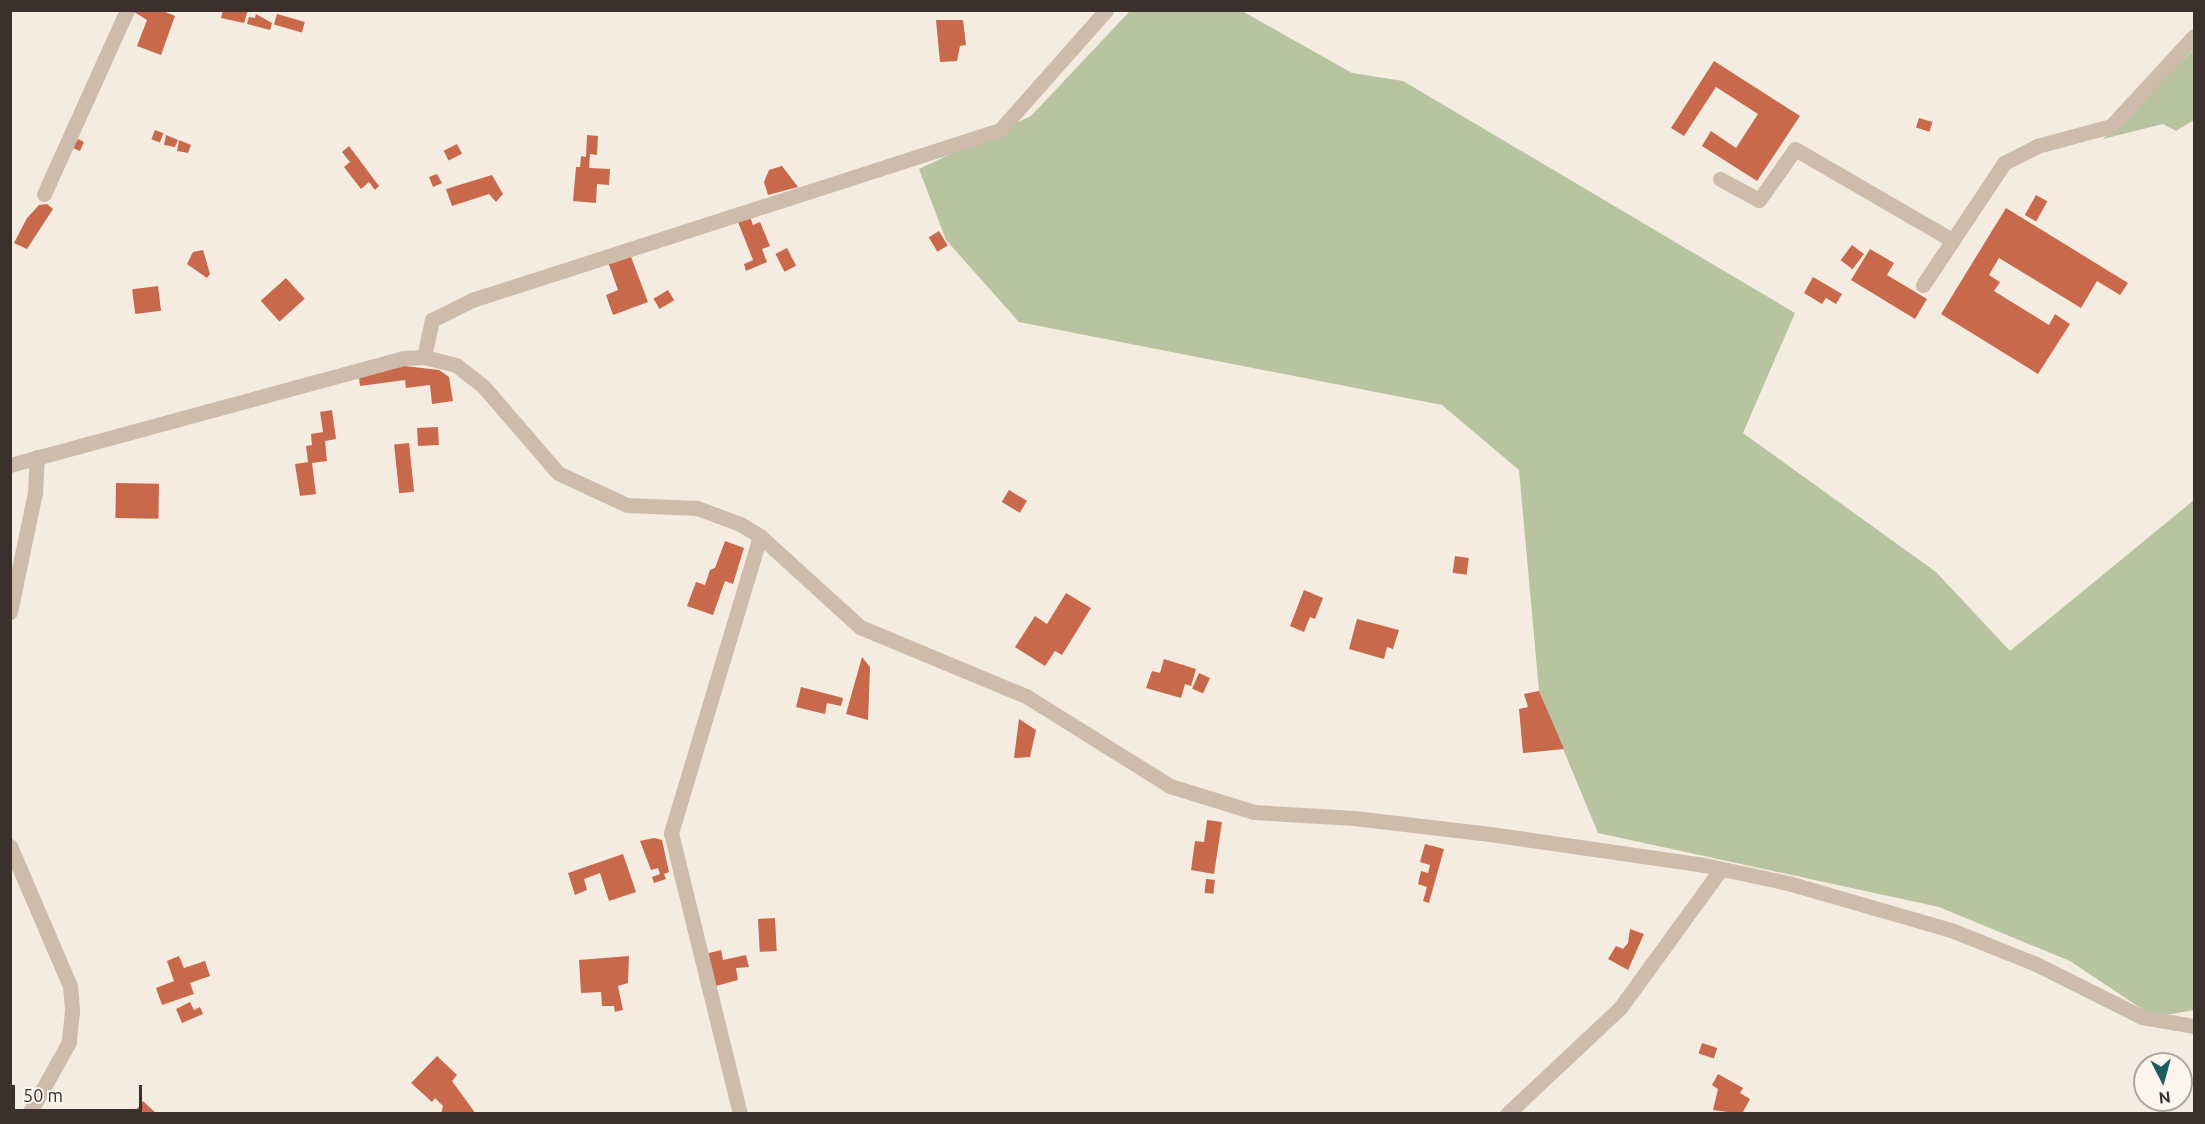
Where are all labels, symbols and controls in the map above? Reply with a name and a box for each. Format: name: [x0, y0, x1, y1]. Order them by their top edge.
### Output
north arrow: [2133, 1052, 2193, 1112]
scale bar: [15, 1073, 146, 1111]
text: 50 m: [23, 1085, 63, 1105]
text: N: [2158, 1088, 2172, 1107]

